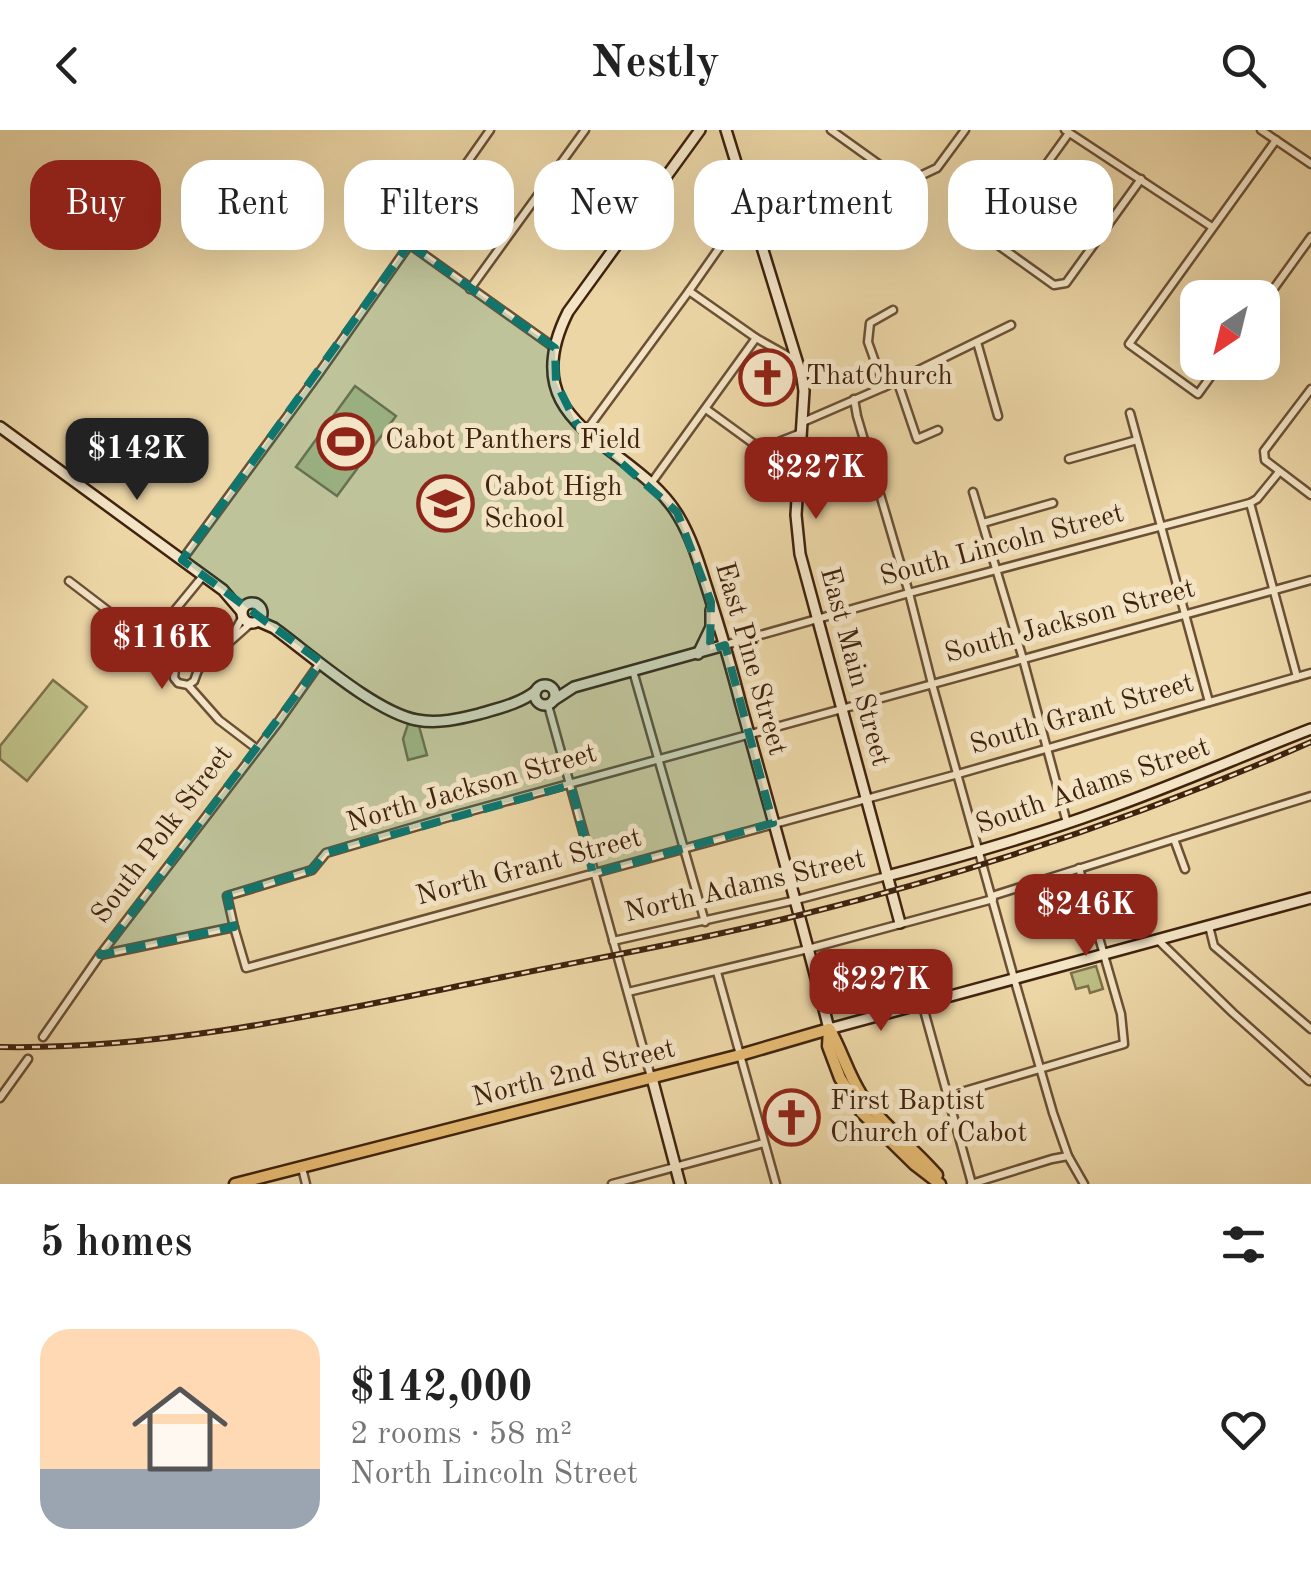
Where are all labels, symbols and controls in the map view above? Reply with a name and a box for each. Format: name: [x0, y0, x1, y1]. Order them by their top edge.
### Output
icon: back: [40, 38, 95, 93]
icon: search: [1216, 38, 1271, 93]
text: Nestly: [591, 42, 720, 87]
chip: Buy: [30, 160, 161, 250]
chip: Rent: [181, 160, 324, 250]
chip: Filters: [344, 160, 514, 250]
chip: New: [534, 160, 674, 250]
chip: Apartment: [694, 160, 928, 250]
chip: House: [948, 160, 1113, 250]
north arrow: [1180, 280, 1280, 380]
map controls: [1180, 280, 1280, 380]
church icon: ThatChurch: [737, 347, 797, 407]
place label: ThatChurch: [806, 363, 953, 391]
sports icon: Cabot Panthers Field: [316, 411, 376, 471]
pin: $142K: [67, 418, 207, 503]
place label: Cabot Panthers Field: [385, 427, 641, 455]
text: $142K: [88, 434, 186, 466]
pin: $227K: [746, 437, 886, 522]
text: $227K: [767, 453, 865, 485]
school or university icon: Cabot High School: [415, 474, 475, 534]
place label: Cabot High School: [484, 474, 622, 534]
street label: South Lincoln Street: [877, 500, 1127, 592]
street label: East Pine Street: [709, 559, 791, 759]
street label: East Main Street: [814, 564, 894, 770]
street label: South Jackson Street: [942, 575, 1198, 669]
pin: $116K: [92, 607, 232, 692]
text: $116K: [113, 623, 211, 655]
street label: South Grant Street: [967, 670, 1197, 760]
street label: South Adams Street: [972, 734, 1214, 840]
street label: North Jackson Street: [344, 740, 600, 838]
street label: South Polk Street: [87, 741, 239, 929]
street label: North Grant Street: [413, 824, 645, 912]
street label: North Adams Street: [622, 846, 868, 928]
pin: $246K: [1016, 874, 1156, 959]
text: $246K: [1037, 890, 1135, 922]
pin: $227K: [811, 949, 951, 1034]
text: $227K: [832, 965, 930, 997]
street label: North 2nd Street: [470, 1035, 678, 1113]
church icon: First Baptist Church of Cabot: [761, 1088, 821, 1148]
place label: First Baptist Church of Cabot: [830, 1088, 1027, 1148]
icon: filters: [1216, 1217, 1271, 1272]
text: 5 homes: [40, 1223, 192, 1265]
text: $142,000: [350, 1368, 532, 1410]
icon: home: [120, 1369, 240, 1489]
icon: heart: [1216, 1402, 1271, 1457]
text: 2 rooms · 58 m²: [350, 1419, 572, 1451]
text: North Lincoln Street: [350, 1459, 638, 1491]

